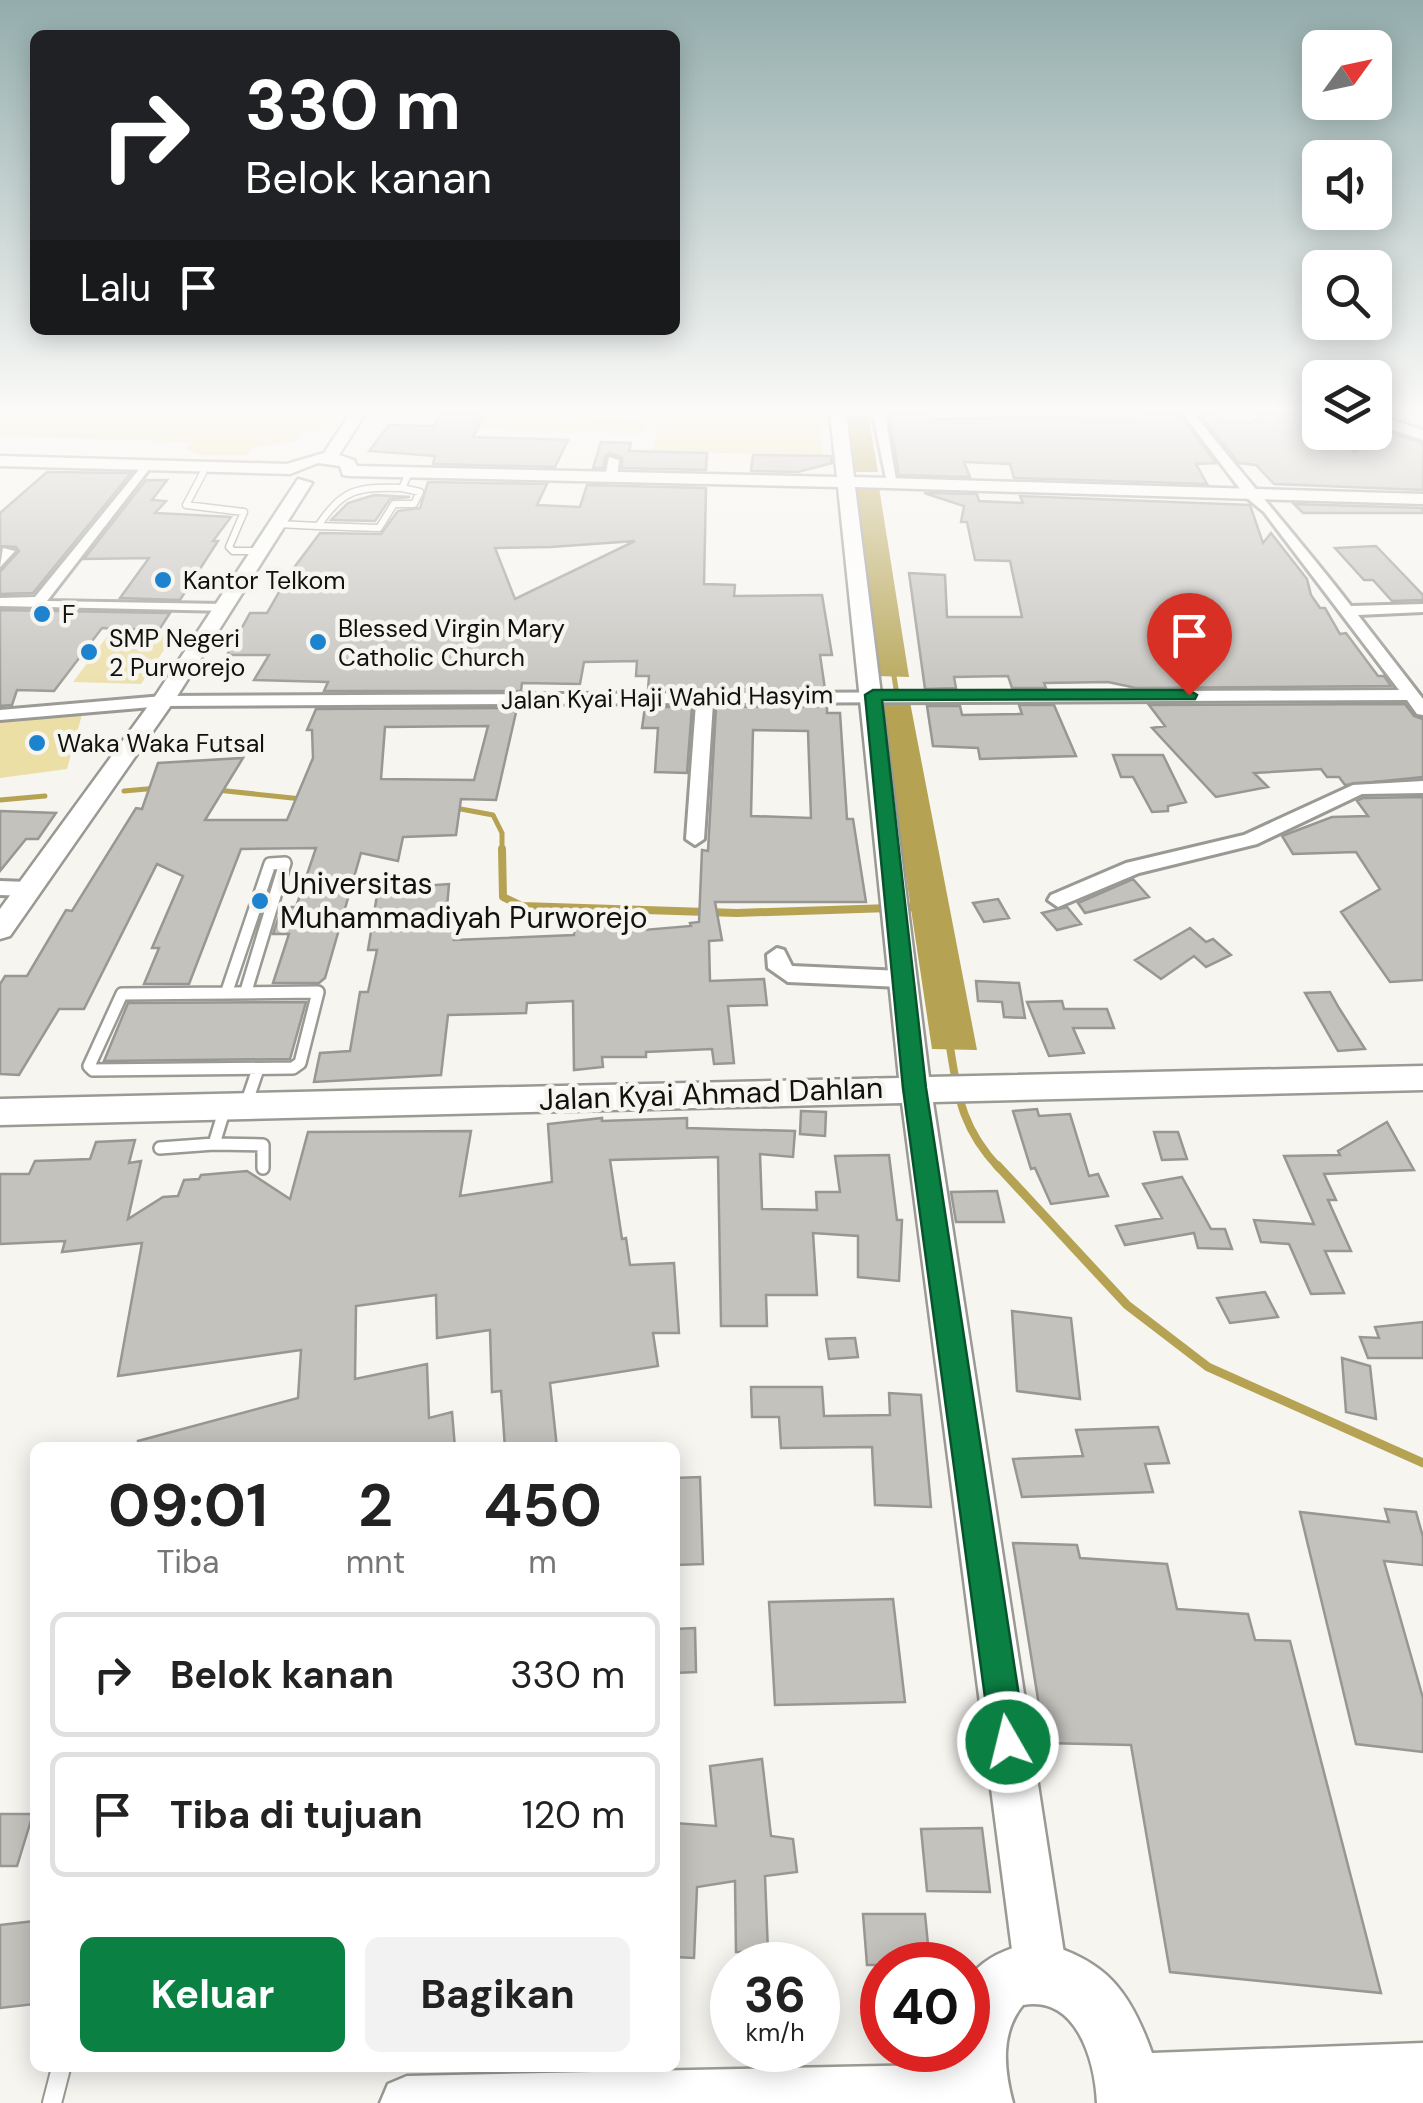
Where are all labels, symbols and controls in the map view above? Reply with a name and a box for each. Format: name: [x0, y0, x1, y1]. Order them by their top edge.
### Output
north arrow: [1302, 30, 1392, 120]
map controls: [1302, 30, 1392, 450]
text: 330 m: [245, 60, 461, 151]
icon: right: [80, 70, 210, 200]
button: sound: [1302, 140, 1392, 230]
text: Belok kanan: [245, 148, 492, 207]
button: search: [1302, 250, 1392, 340]
icon: arrive: [171, 260, 226, 315]
text: Lalu: [80, 263, 151, 313]
button: layers: [1302, 360, 1392, 450]
place label: Kantor Telkom: [183, 564, 346, 597]
marker: Kantor Telkom: [152, 569, 174, 591]
pin: [1147, 593, 1232, 696]
place label: F: [62, 598, 75, 631]
marker: F: [31, 603, 53, 625]
icon: arrive: [1162, 608, 1217, 663]
place label: Blessed Virgin Mary Catholic Church: [338, 612, 565, 674]
place label: SMP Negeri 2 Purworejo: [109, 622, 245, 684]
marker: Blessed Virgin Mary Catholic Church: [307, 631, 329, 653]
marker: SMP Negeri 2 Purworejo: [78, 641, 100, 663]
street label: Jalan Kyai Haji Wahid Hasyim: [501, 678, 834, 717]
place label: Waka Waka Futsal: [57, 727, 265, 760]
marker: Waka Waka Futsal: [26, 732, 48, 754]
place label: Universitas Muhammadiyah Purworejo: [280, 864, 648, 937]
marker: Universitas Muhammadiyah Purworejo: [249, 890, 271, 912]
street label: Jalan Kyai Ahmad Dahlan: [538, 1068, 884, 1119]
text: 09:01: [108, 1466, 268, 1545]
text: 2: [358, 1466, 393, 1545]
text: 450: [483, 1466, 602, 1545]
text: Tiba: [156, 1541, 219, 1583]
text: mnt: [346, 1541, 405, 1583]
text: m: [528, 1541, 557, 1583]
icon: right: [85, 1647, 140, 1702]
text: Belok kanan: [170, 1650, 394, 1700]
text: 330 m: [510, 1650, 625, 1700]
position arrow: [956, 1690, 1060, 1794]
icon: arrive: [85, 1787, 140, 1842]
text: Tiba di tujuan: [170, 1790, 423, 1840]
text: 120 m: [522, 1790, 625, 1840]
button: Keluar: [80, 1937, 345, 2052]
button: Bagikan: [365, 1937, 630, 2052]
speed limit sign: 40: [860, 1942, 990, 2072]
text: 36: [744, 1962, 806, 2028]
text: km/h: [745, 2016, 805, 2049]

